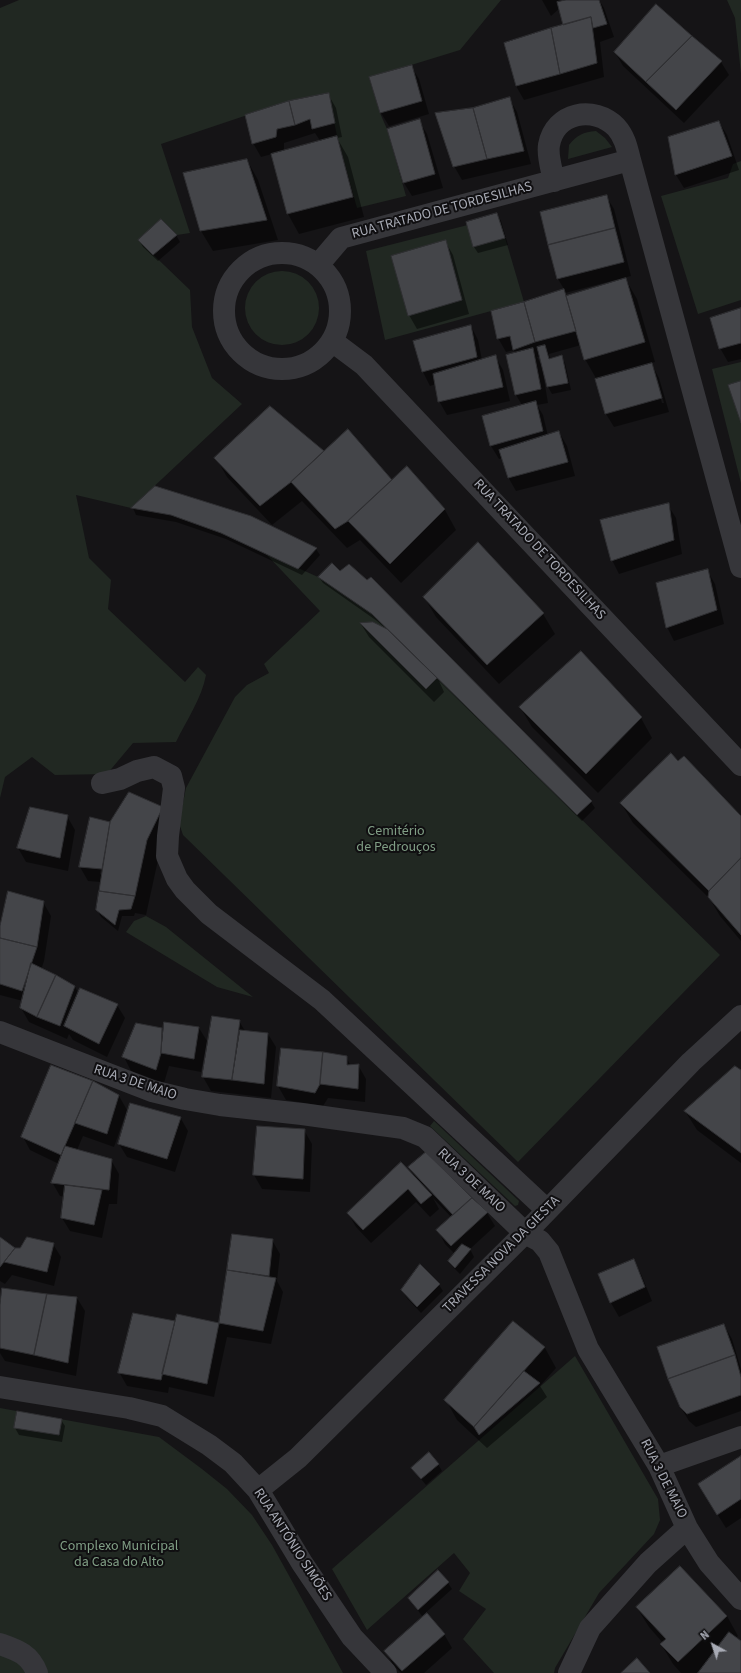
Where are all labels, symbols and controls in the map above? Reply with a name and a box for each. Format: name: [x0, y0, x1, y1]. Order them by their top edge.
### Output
street label: RUA TRATADO DE TORDESILHAS: [350, 179, 534, 243]
street label: RUA TRATADO DE TORDESILHAS: [469, 476, 609, 624]
park label: Cemitério de Pedrouços: [356, 824, 436, 856]
street label: RUA 3 DE MAIO: [91, 1062, 179, 1104]
street label: RUA 3 DE MAIO: [434, 1145, 508, 1217]
street label: TRAVESSA NOVA DA GIESTA: [440, 1193, 564, 1317]
street label: RUA 3 DE MAIO: [636, 1437, 690, 1521]
street label: RUA ANTÓNIO SIMÕES: [249, 1486, 335, 1604]
park label: Complexo Municipal da Casa do Alto: [60, 1539, 178, 1572]
north arrow: [693, 1625, 733, 1665]
text: N: [697, 1627, 713, 1644]

